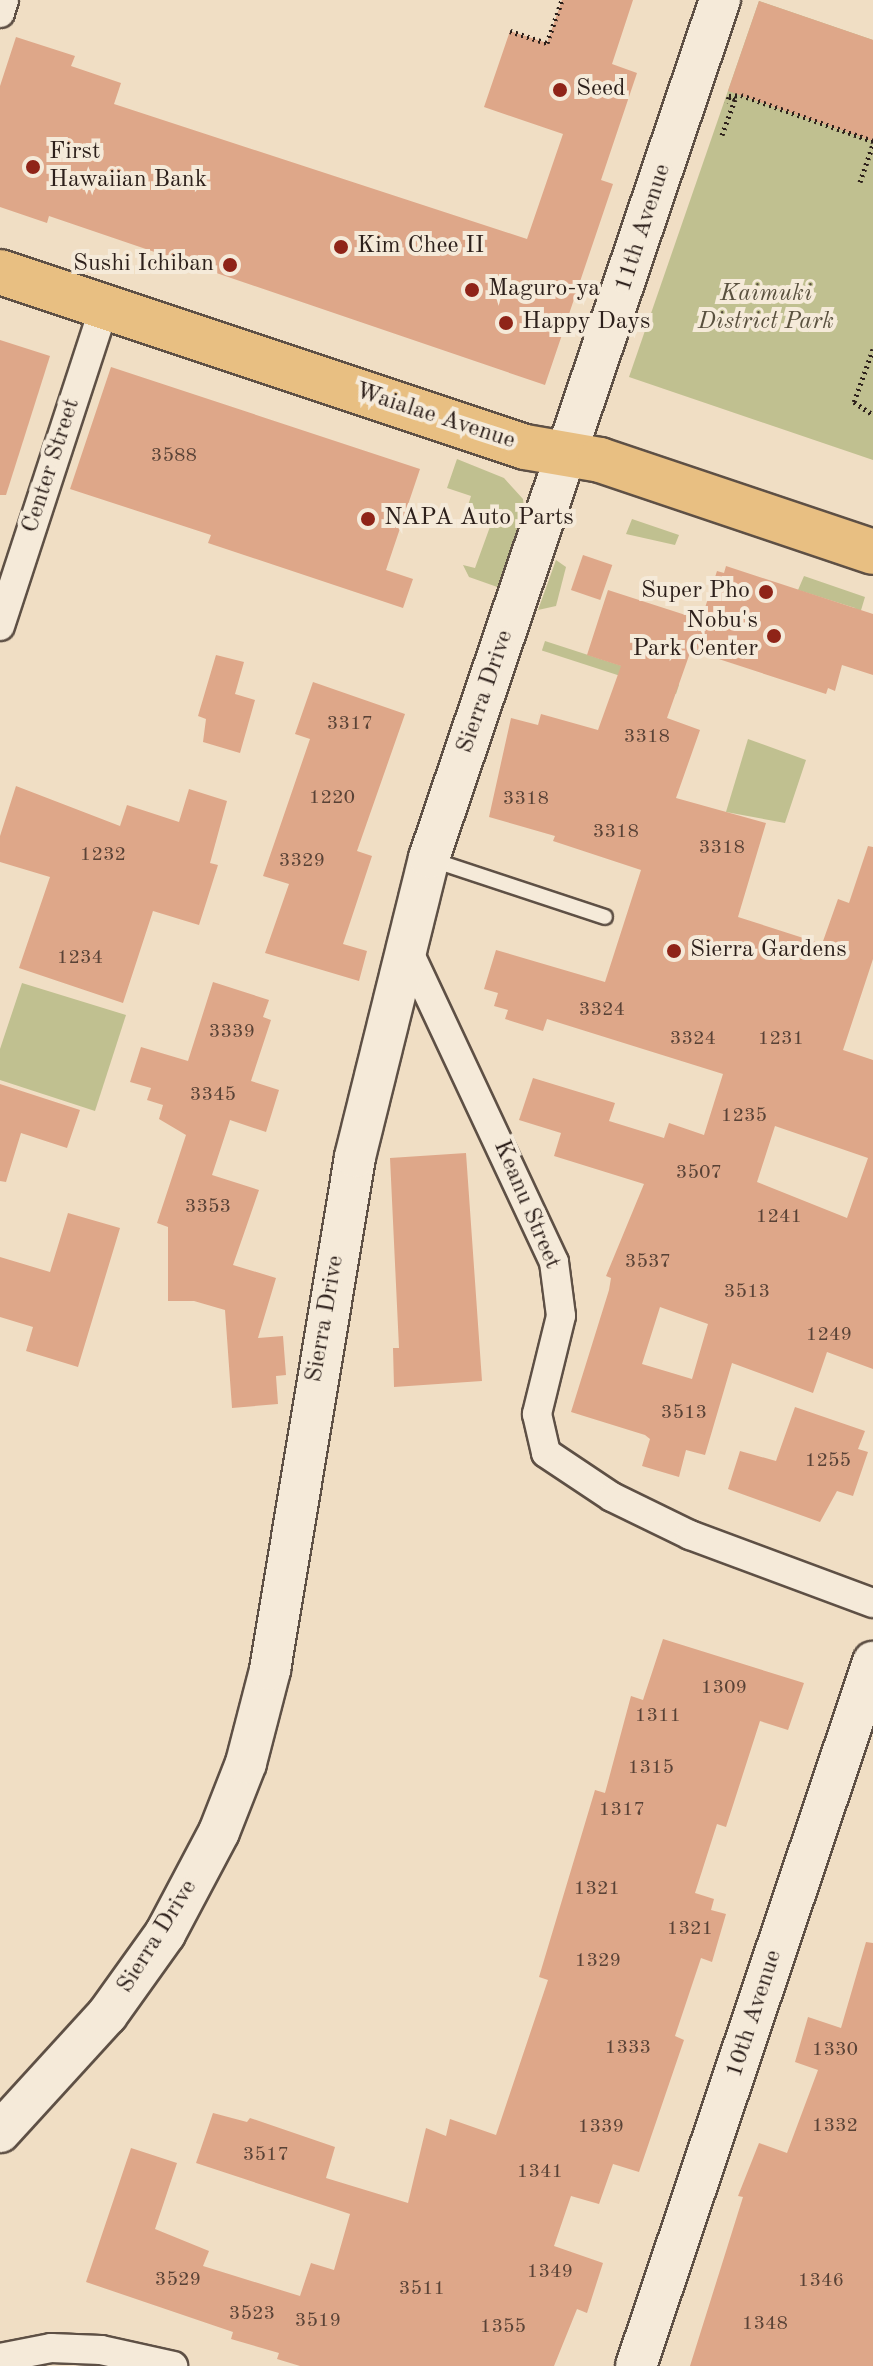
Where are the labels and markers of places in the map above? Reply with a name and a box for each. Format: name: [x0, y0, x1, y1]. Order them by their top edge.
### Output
place label: Seed: [576, 76, 625, 104]
marker: Seed: [551, 81, 569, 99]
place label: First Hawaiian Bank: [49, 139, 207, 195]
marker: First Hawaiian Bank: [24, 158, 42, 176]
place label: Kim Chee II: [357, 233, 484, 261]
marker: Kim Chee II: [332, 238, 350, 256]
place label: Sushi Ichiban: [73, 251, 214, 279]
marker: Sushi Ichiban: [221, 256, 239, 274]
place label: Maguro-ya: [488, 276, 600, 304]
marker: Maguro-ya: [463, 281, 481, 299]
place label: Happy Days: [522, 309, 650, 337]
marker: Happy Days: [497, 314, 515, 332]
place label: NAPA Auto Parts: [384, 505, 574, 533]
marker: NAPA Auto Parts: [359, 510, 377, 528]
place label: Super Pho: [641, 578, 750, 606]
marker: Super Pho: [757, 583, 775, 601]
place label: Nobu's Park Center: [632, 608, 758, 664]
marker: Nobu's Park Center: [765, 627, 783, 645]
place label: Sierra Gardens: [690, 937, 847, 965]
marker: Sierra Gardens: [665, 942, 683, 960]

